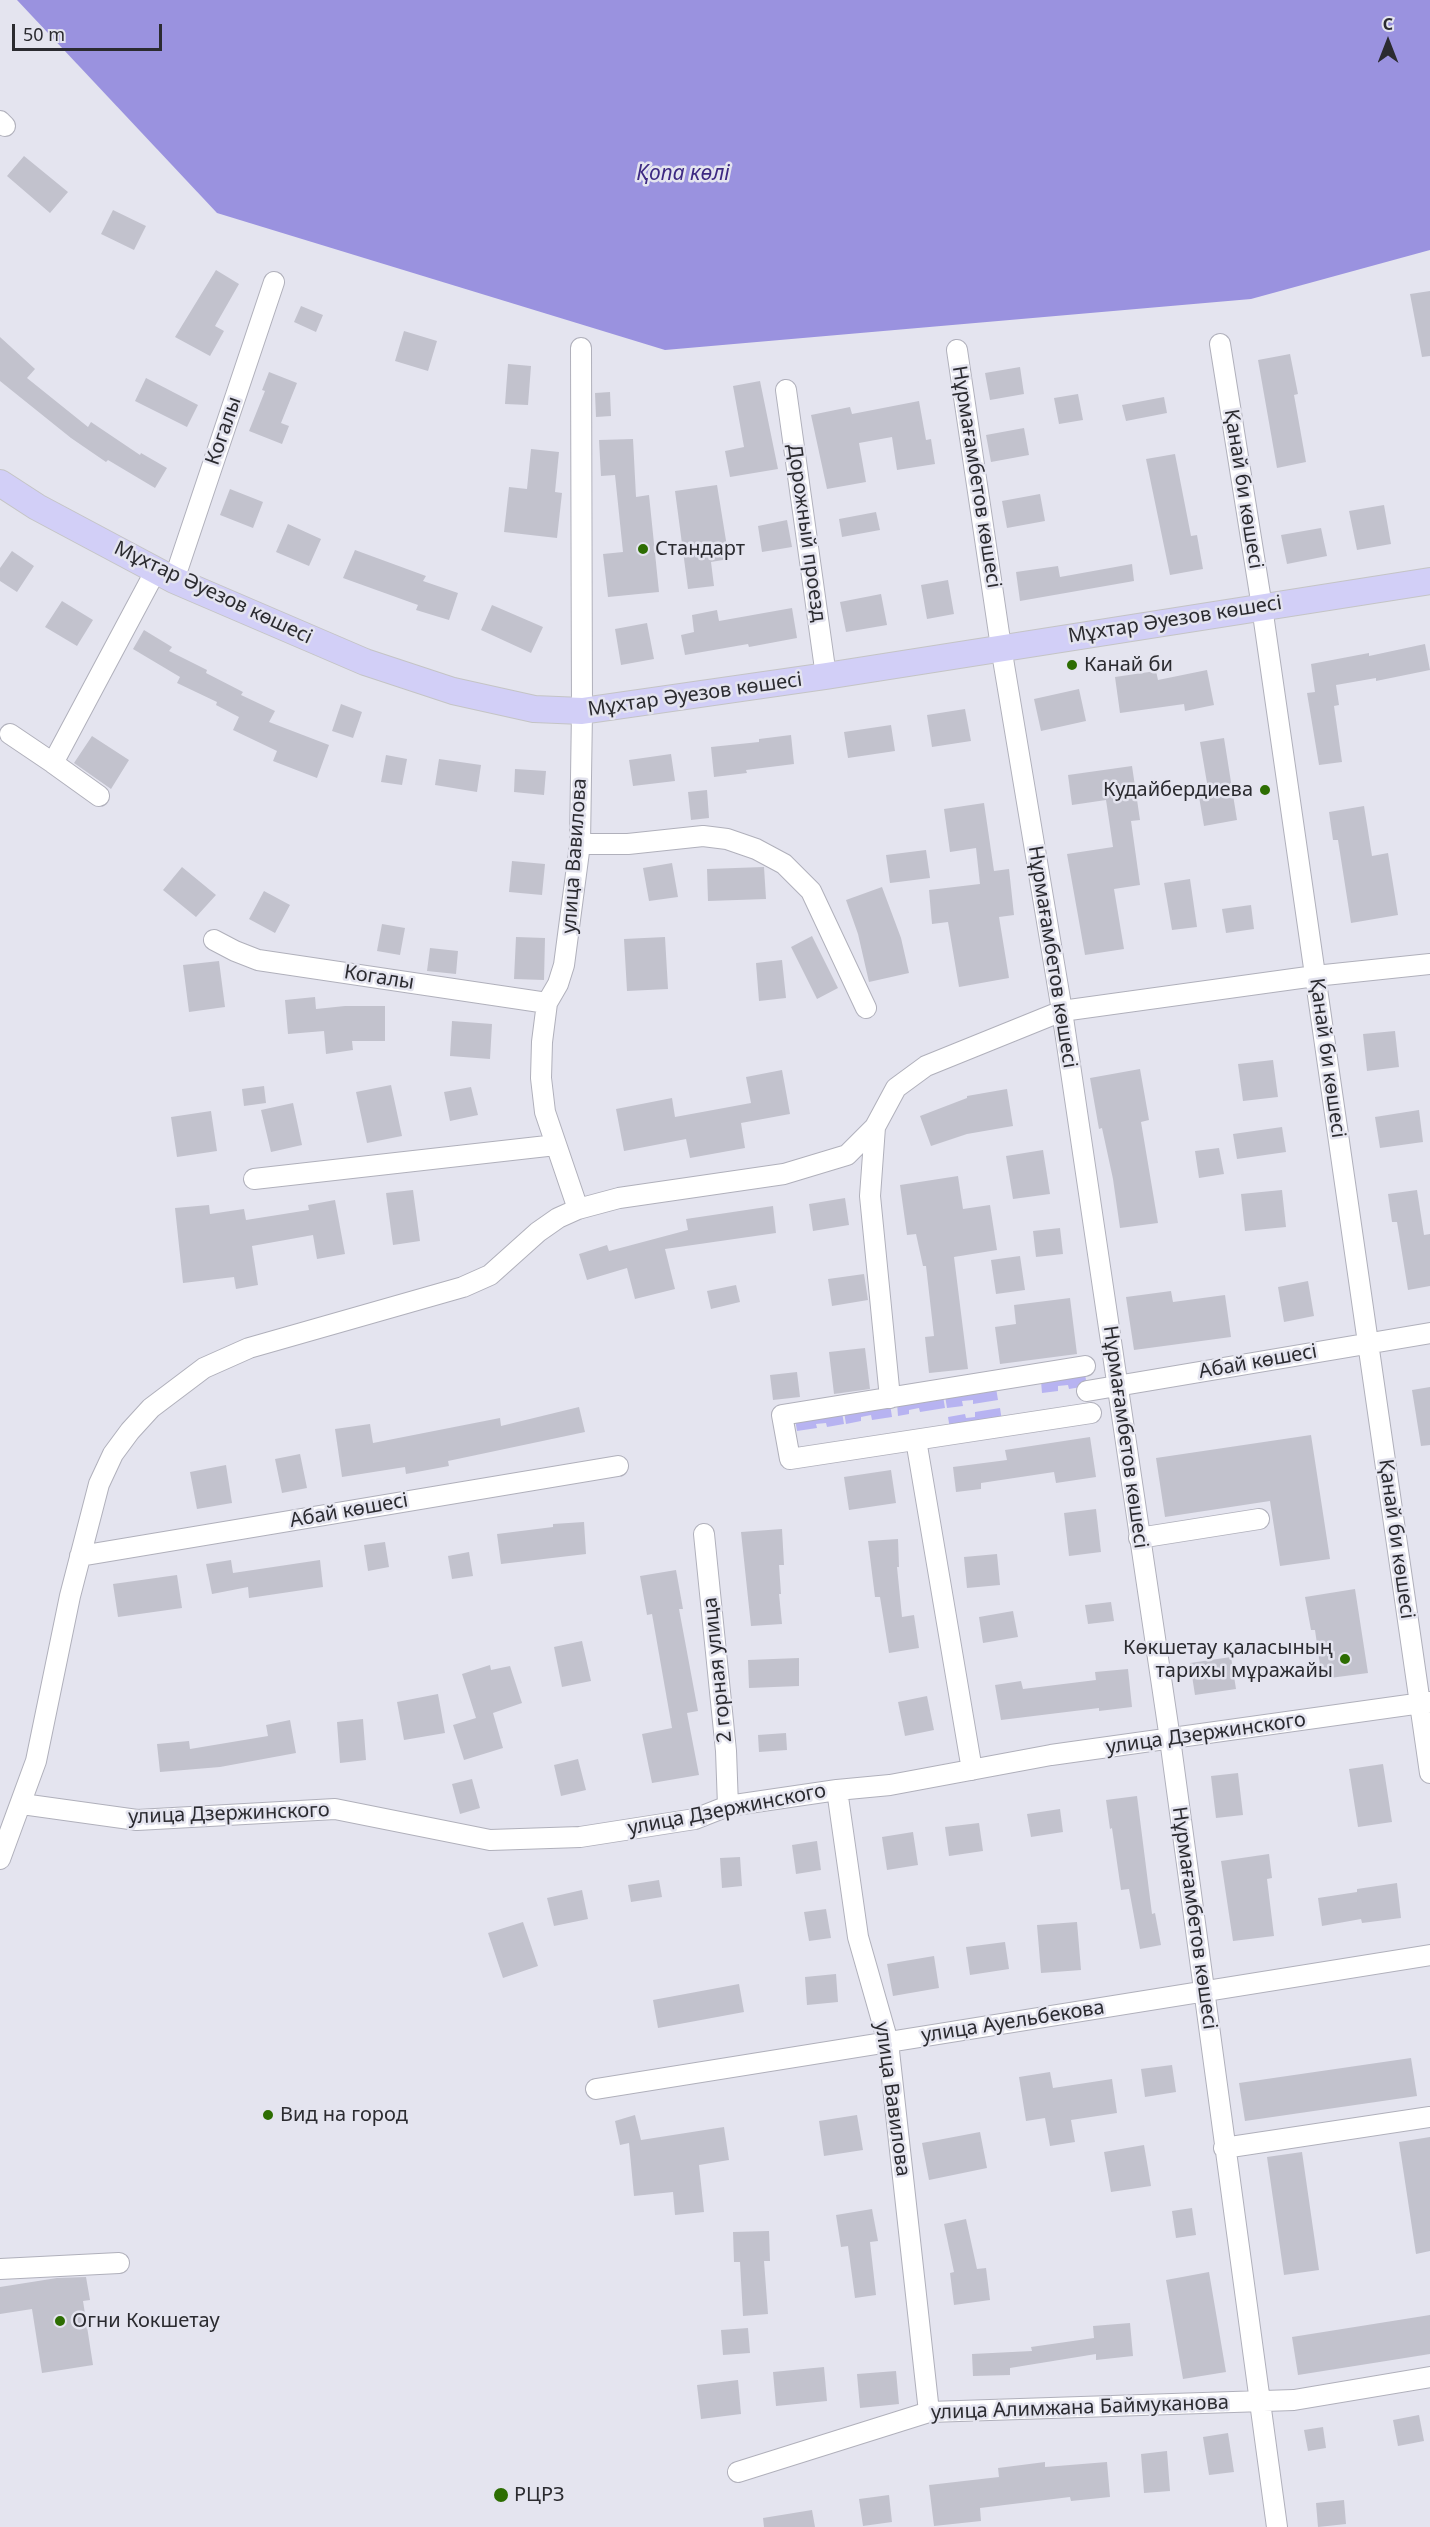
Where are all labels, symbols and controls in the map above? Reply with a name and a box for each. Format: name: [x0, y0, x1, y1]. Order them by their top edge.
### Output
scale bar: [15, 12, 165, 50]
north arrow: [1358, 12, 1418, 72]
text: С: [1383, 13, 1393, 35]
text: 50 m: [23, 22, 65, 46]
water label: Қопа көлі: [636, 161, 730, 187]
street label: Нұрмағамбетов көшесі: [947, 364, 1005, 590]
street label: Когалы: [201, 394, 247, 468]
street label: Қанай би көшесі: [1219, 407, 1267, 571]
street label: Дорожный проезд: [782, 442, 830, 624]
street label: Мұхтар Әуезов көшесі: [110, 536, 316, 650]
place label: Стандарт: [655, 537, 745, 561]
marker: Стандарт: [636, 542, 650, 556]
street label: Мұхтар Әуезов көшесі: [1066, 591, 1284, 649]
place label: Канай би: [1084, 653, 1173, 677]
marker: Канай би: [1065, 658, 1079, 672]
street label: Мұхтар Әуезов көшесі: [586, 668, 804, 722]
street label: улица Вавилова: [558, 777, 592, 935]
place label: Кудайбердиева: [1103, 778, 1253, 802]
marker: Кудайбердиева: [1258, 783, 1272, 797]
street label: Нұрмағамбетов көшесі: [1023, 844, 1081, 1070]
street label: Когалы: [342, 961, 416, 995]
street label: Қанай би көшесі: [1304, 976, 1350, 1140]
street label: Нұрмағамбетов көшесі: [1097, 1324, 1153, 1550]
street label: Абай көшесі: [1197, 1340, 1319, 1384]
street label: Қанай би көшесі: [1373, 1457, 1419, 1621]
street label: Абай көшесі: [288, 1489, 410, 1533]
street label: 2 горная улица: [698, 1596, 738, 1744]
place label: Көкшетау қаласының тарихы мұражайы: [1123, 1636, 1333, 1683]
marker: Көкшетау қаласының тарихы мұражайы: [1338, 1652, 1352, 1666]
street label: улица Дзержинского: [1105, 1708, 1307, 1760]
street label: улица Дзержинского: [626, 1779, 828, 1841]
street label: улица Дзержинского: [128, 1798, 330, 1830]
street label: Нұрмағамбетов көшесі: [1166, 1805, 1222, 2031]
street label: улица Ауельбекова: [920, 1996, 1106, 2048]
street label: улица Вавилова: [869, 2020, 915, 2178]
place label: Вид на город: [280, 2103, 408, 2127]
marker: Вид на город: [261, 2108, 275, 2122]
place label: Огни Кокшетау: [72, 2309, 220, 2333]
marker: Огни Кокшетау: [53, 2314, 67, 2328]
street label: улица Алимжана Баймуканова: [931, 2391, 1229, 2425]
place label: РЦРЗ: [514, 2483, 565, 2507]
marker: РЦРЗ: [492, 2486, 510, 2504]

